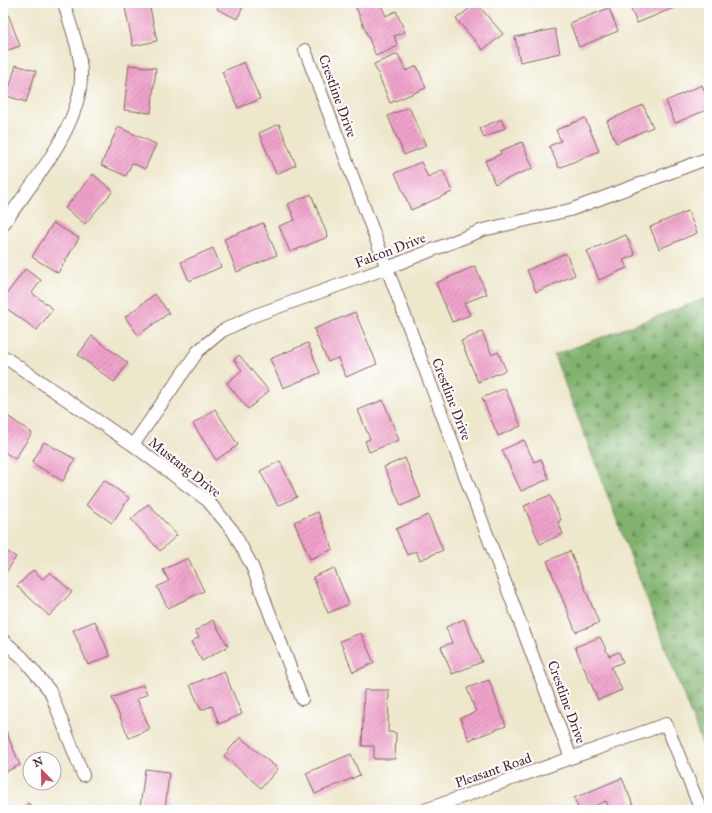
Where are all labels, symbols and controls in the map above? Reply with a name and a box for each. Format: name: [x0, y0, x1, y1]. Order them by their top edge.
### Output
street label: Crestline Drive: [315, 52, 360, 140]
street label: Falcon Drive: [352, 229, 428, 272]
street label: Crestline Drive: [428, 356, 475, 443]
street label: Mustang Drive: [145, 434, 224, 501]
street label: Crestline Drive: [544, 658, 589, 746]
street label: Pleasant Road: [453, 749, 534, 792]
north arrow: [22, 751, 62, 791]
text: N: [31, 754, 46, 770]

